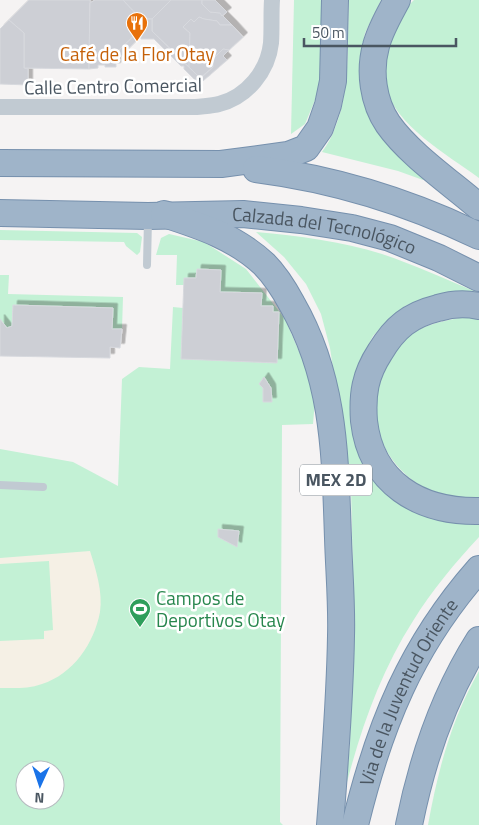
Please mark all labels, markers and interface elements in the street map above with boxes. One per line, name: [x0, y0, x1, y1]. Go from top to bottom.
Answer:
restaurant icon: Café de la Flor Otay: [125, 11, 149, 42]
scale bar: [304, 15, 456, 47]
text: 50 m: [312, 21, 345, 44]
place label: Café de la Flor Otay: [60, 39, 214, 68]
street label: Calle Centro Comercial: [24, 69, 202, 102]
street label: Calzada del Tecnológico: [232, 199, 421, 261]
road number: MEX 2D: [300, 464, 372, 496]
place label: Campos de Deportivos Otay: [156, 583, 285, 634]
street label: Via de la Juventud Oriente: [351, 592, 464, 789]
sports icon: Campos de Deportivos Otay: [128, 597, 152, 628]
north arrow: [15, 760, 65, 810]
text: N: [34, 788, 45, 809]

